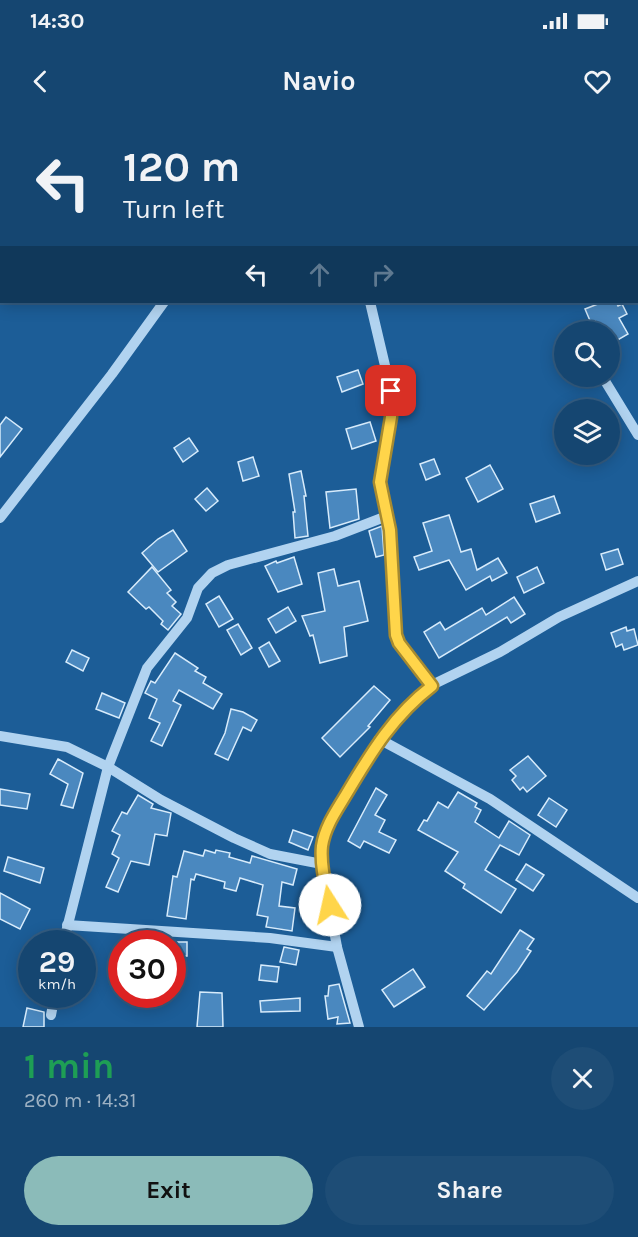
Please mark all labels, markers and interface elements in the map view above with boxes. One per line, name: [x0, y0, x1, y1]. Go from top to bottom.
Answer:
text: 14:30: [30, 8, 84, 34]
icon: back: [24, 65, 57, 98]
text: Navio: [282, 65, 356, 97]
icon: heart: [581, 65, 614, 98]
text: 120 m: [123, 142, 240, 192]
icon: left: [24, 144, 102, 222]
text: Turn left: [123, 193, 224, 225]
icon: left: [240, 258, 273, 291]
icon: ahead: [303, 258, 336, 291]
icon: right: [366, 258, 399, 291]
map controls: [554, 321, 620, 465]
button: search: [554, 321, 620, 387]
pin: [365, 365, 416, 416]
icon: arrive: [374, 374, 407, 407]
button: layers: [554, 399, 620, 465]
position arrow: [298, 873, 362, 937]
speed limit sign: 30: [108, 930, 186, 1008]
text: 29: [39, 944, 75, 980]
text: km/h: [38, 975, 76, 993]
text: 1 min: [24, 1045, 114, 1087]
button: close: [551, 1047, 614, 1110]
text: 260 m · 14:31: [24, 1089, 136, 1112]
button: Exit: [24, 1156, 313, 1225]
button: Share: [325, 1156, 614, 1225]

